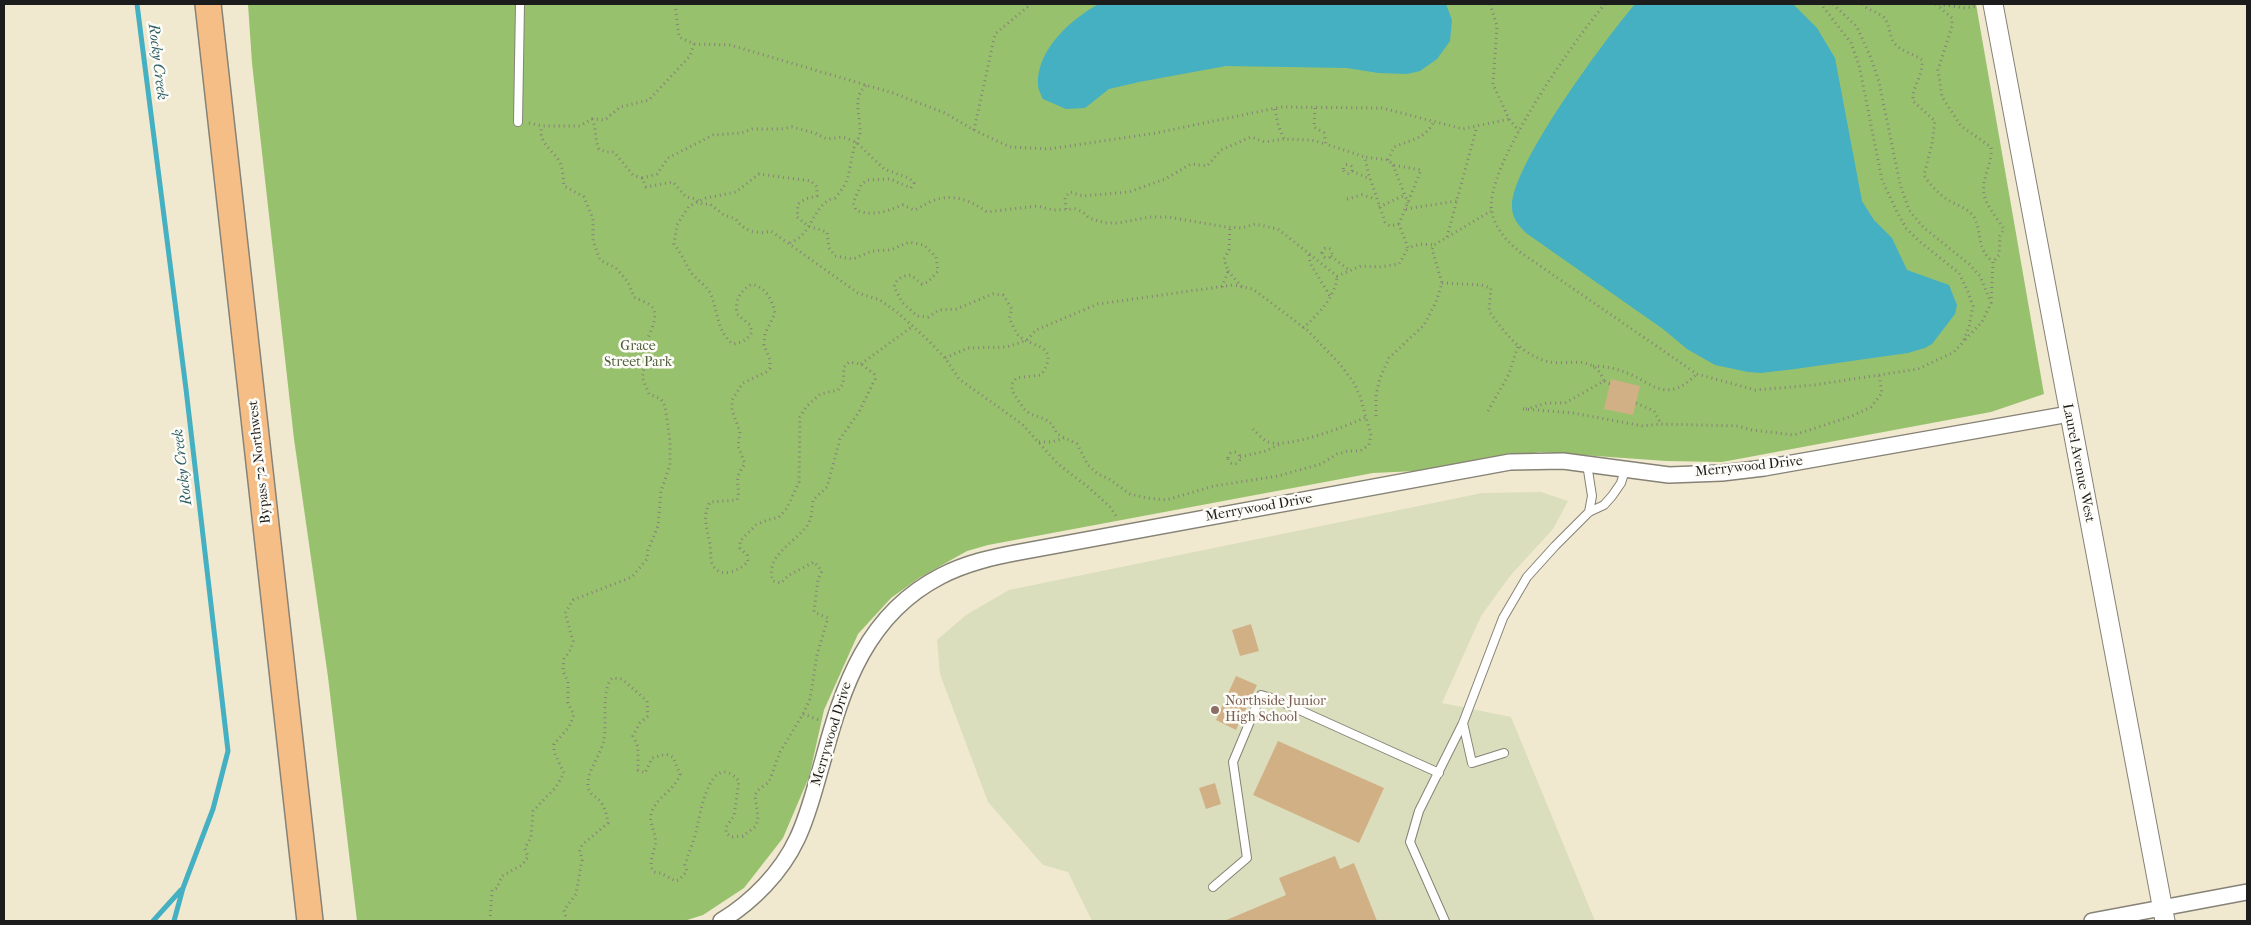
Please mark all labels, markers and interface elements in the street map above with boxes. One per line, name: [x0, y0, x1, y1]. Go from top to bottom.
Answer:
water label: Rocky Creek: [143, 23, 171, 101]
park label: Grace Street Park: [604, 339, 672, 372]
street label: Bypass 72 Northwest: [245, 399, 275, 525]
street label: Laurel Avenue West: [2058, 402, 2098, 524]
water label: Rocky Creek: [169, 428, 197, 506]
street label: Merrywood Drive: [1694, 453, 1804, 481]
street label: Merrywood Drive: [1204, 490, 1314, 526]
street label: Merrywood Drive: [808, 680, 856, 788]
place label: Northside Junior High School: [1225, 694, 1326, 726]
marker: Northside Junior High School: [1209, 704, 1221, 716]

